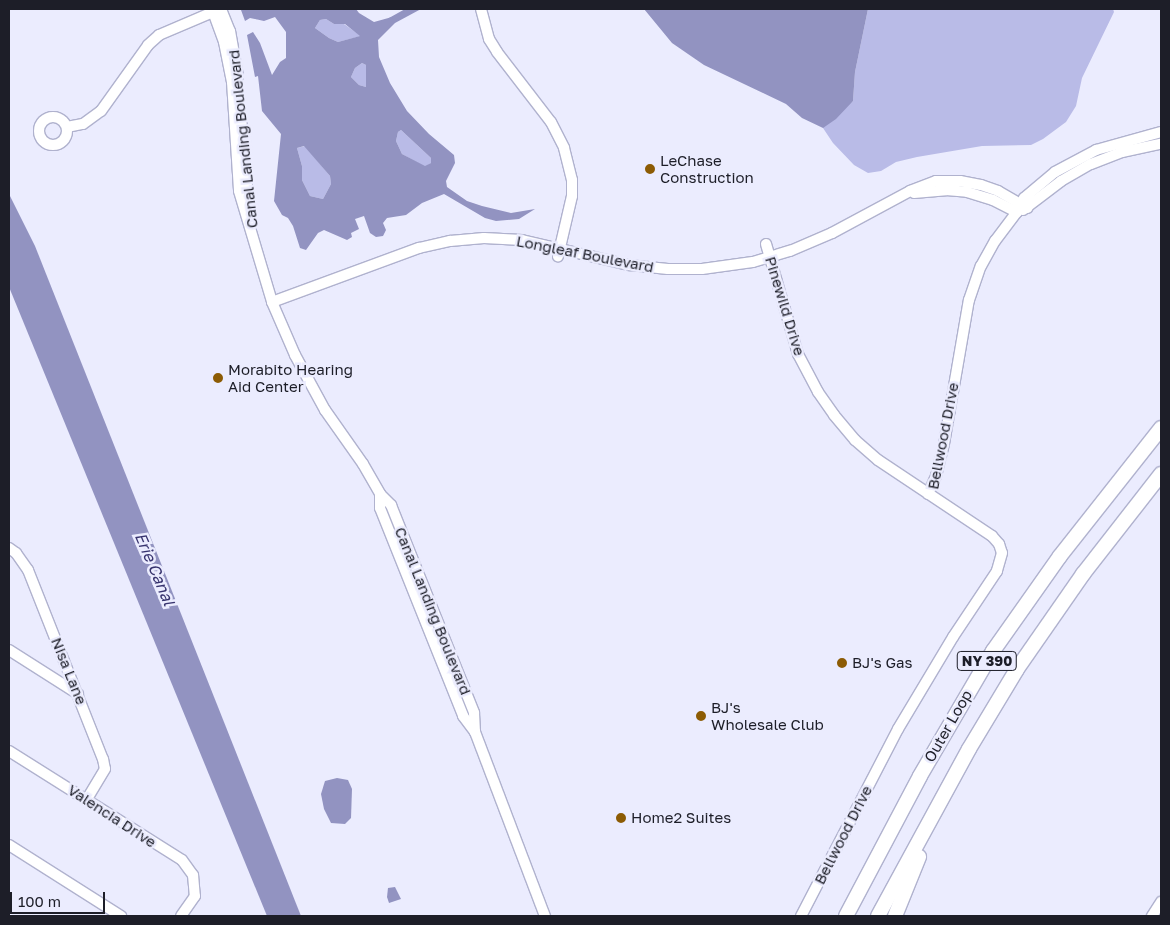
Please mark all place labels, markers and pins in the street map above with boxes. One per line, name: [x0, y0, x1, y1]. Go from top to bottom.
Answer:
place label: LeChase Construction: [660, 151, 754, 186]
marker: LeChase Construction: [644, 163, 656, 175]
place label: Morabito Hearing Aid Center: [228, 360, 353, 395]
marker: Morabito Hearing Aid Center: [212, 372, 224, 384]
place label: BJ's Gas: [852, 654, 912, 672]
marker: BJ's Gas: [836, 657, 848, 669]
place label: BJ's Wholesale Club: [711, 698, 824, 733]
marker: BJ's Wholesale Club: [695, 710, 707, 722]
place label: Home2 Suites: [631, 809, 731, 827]
marker: Home2 Suites: [615, 812, 627, 824]

